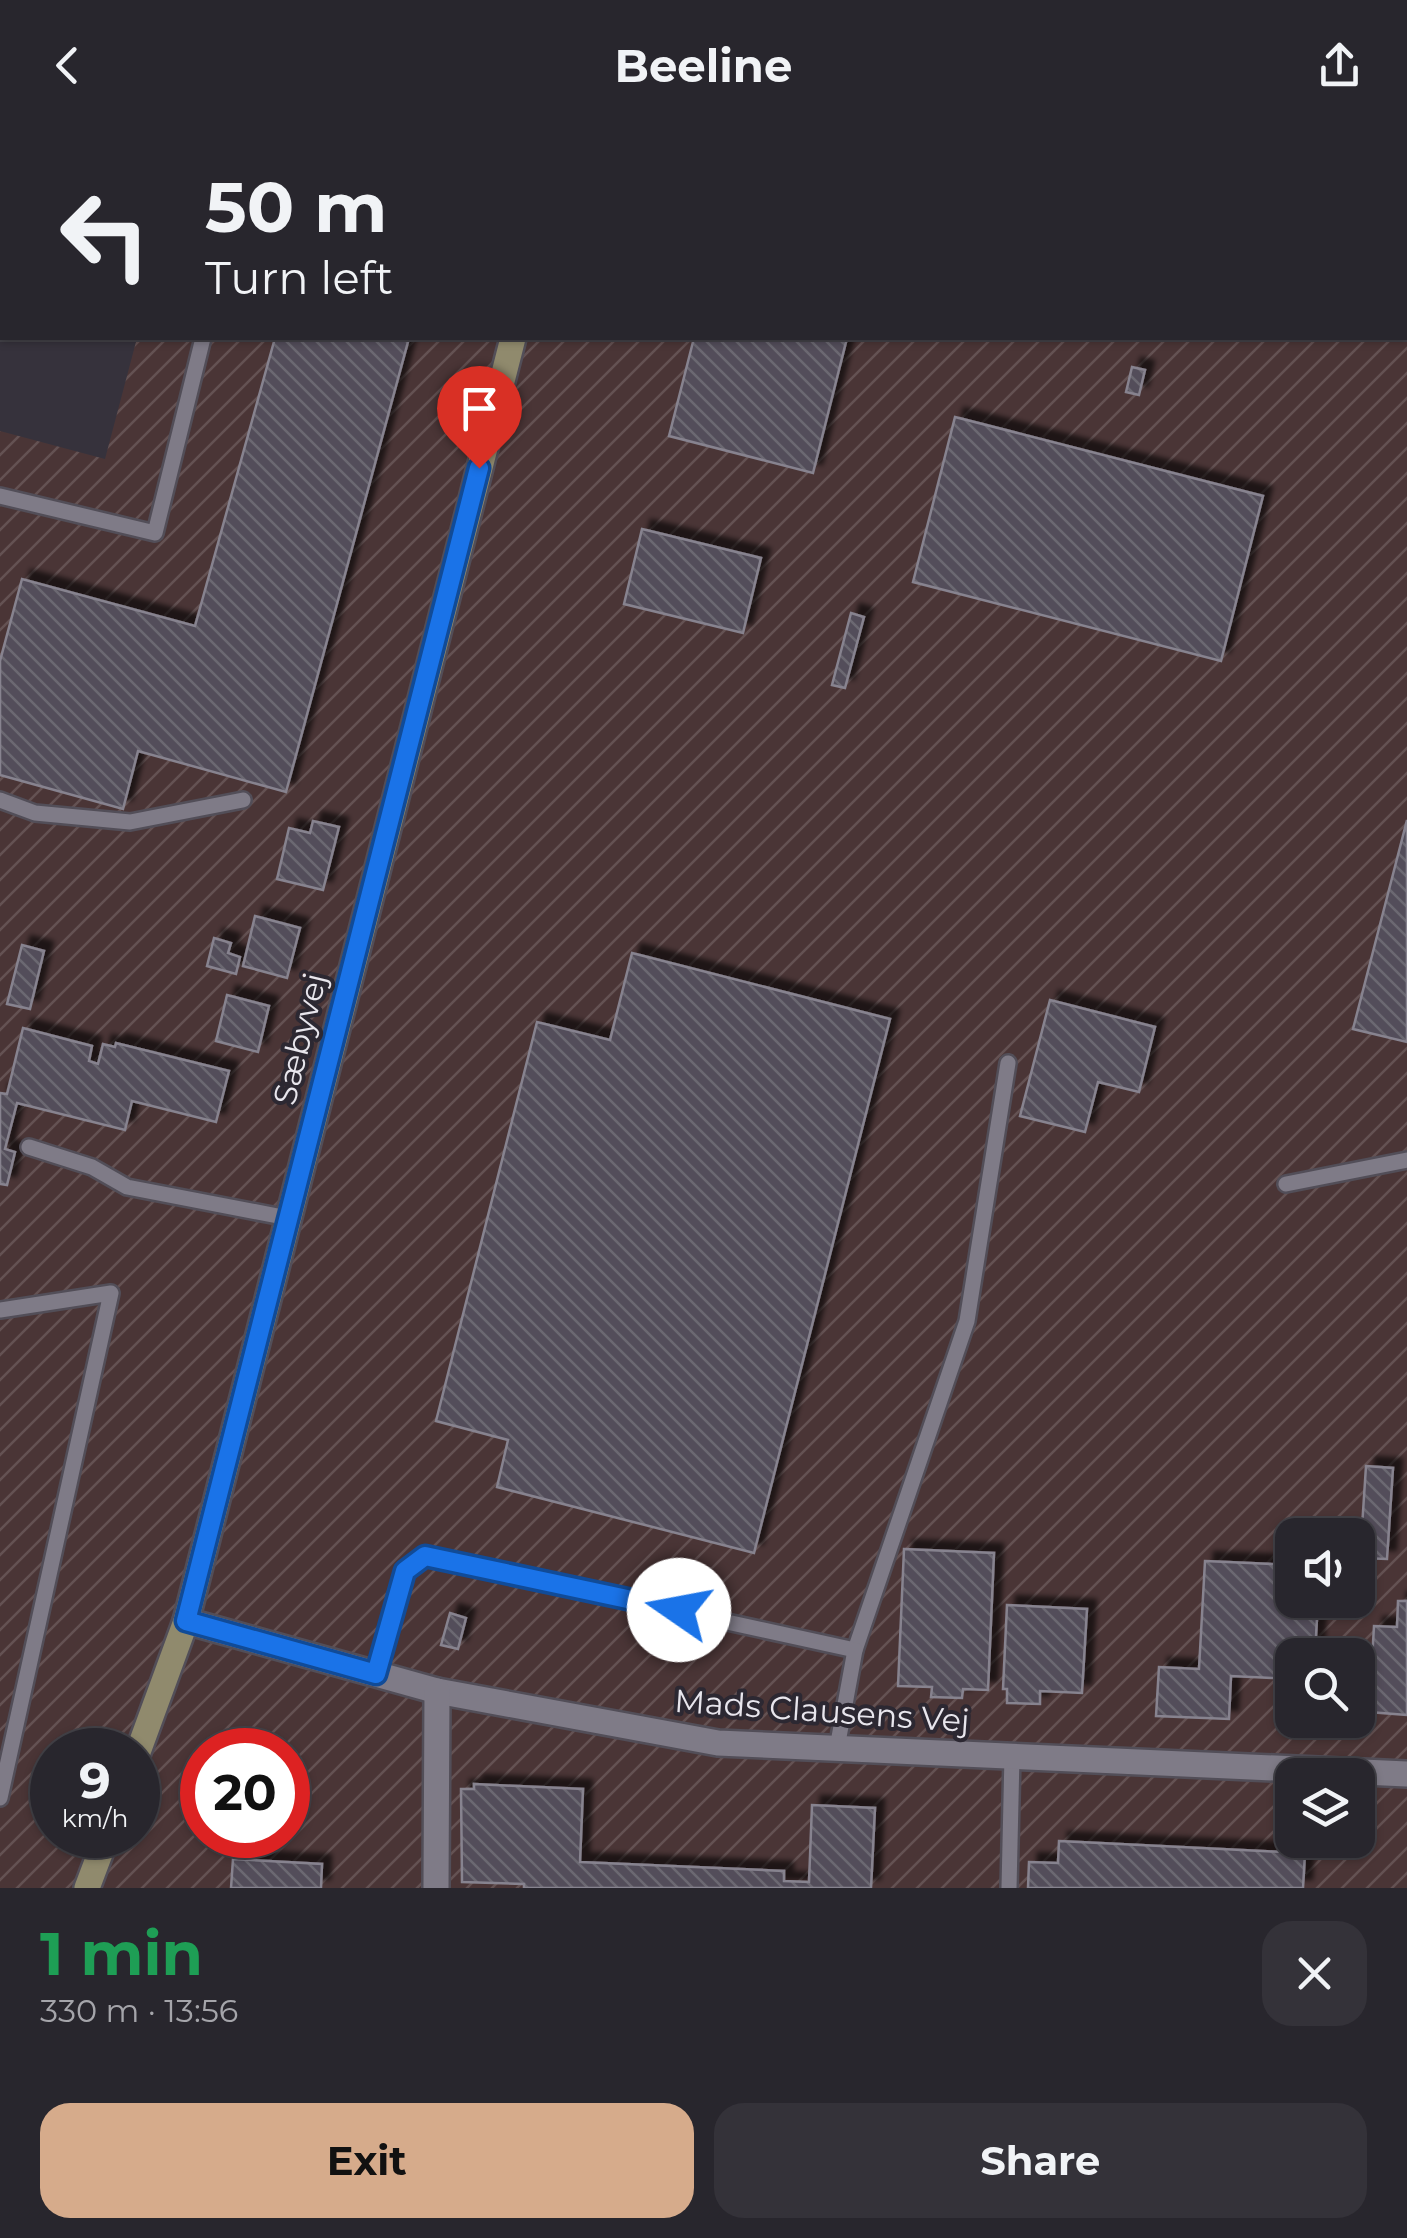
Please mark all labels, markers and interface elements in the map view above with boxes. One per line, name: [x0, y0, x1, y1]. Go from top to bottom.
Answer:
icon: back: [40, 38, 95, 93]
text: Beeline: [615, 38, 792, 93]
icon: share: [1312, 38, 1367, 93]
text: 50 m: [205, 164, 387, 250]
icon: left: [40, 170, 170, 300]
text: Turn left: [205, 250, 393, 305]
pin: [437, 366, 522, 469]
icon: arrive: [452, 381, 507, 436]
street label: Sæbyvej: [264, 969, 335, 1109]
map controls: [1275, 1518, 1375, 1858]
button: sound: [1275, 1518, 1375, 1618]
position arrow: [627, 1558, 731, 1662]
button: search: [1275, 1638, 1375, 1738]
street label: Mads Clausens Vej: [673, 1681, 971, 1740]
speed limit sign: 20: [180, 1728, 310, 1858]
text: 9: [79, 1750, 111, 1811]
button: layers: [1275, 1758, 1375, 1858]
text: km/h: [62, 1803, 128, 1833]
text: 1 min: [40, 1917, 203, 1990]
button: close: [1262, 1921, 1367, 2026]
text: 330 m · 13:56: [40, 1991, 238, 2030]
button: Exit: [40, 2103, 694, 2218]
button: Share: [714, 2103, 1367, 2218]

